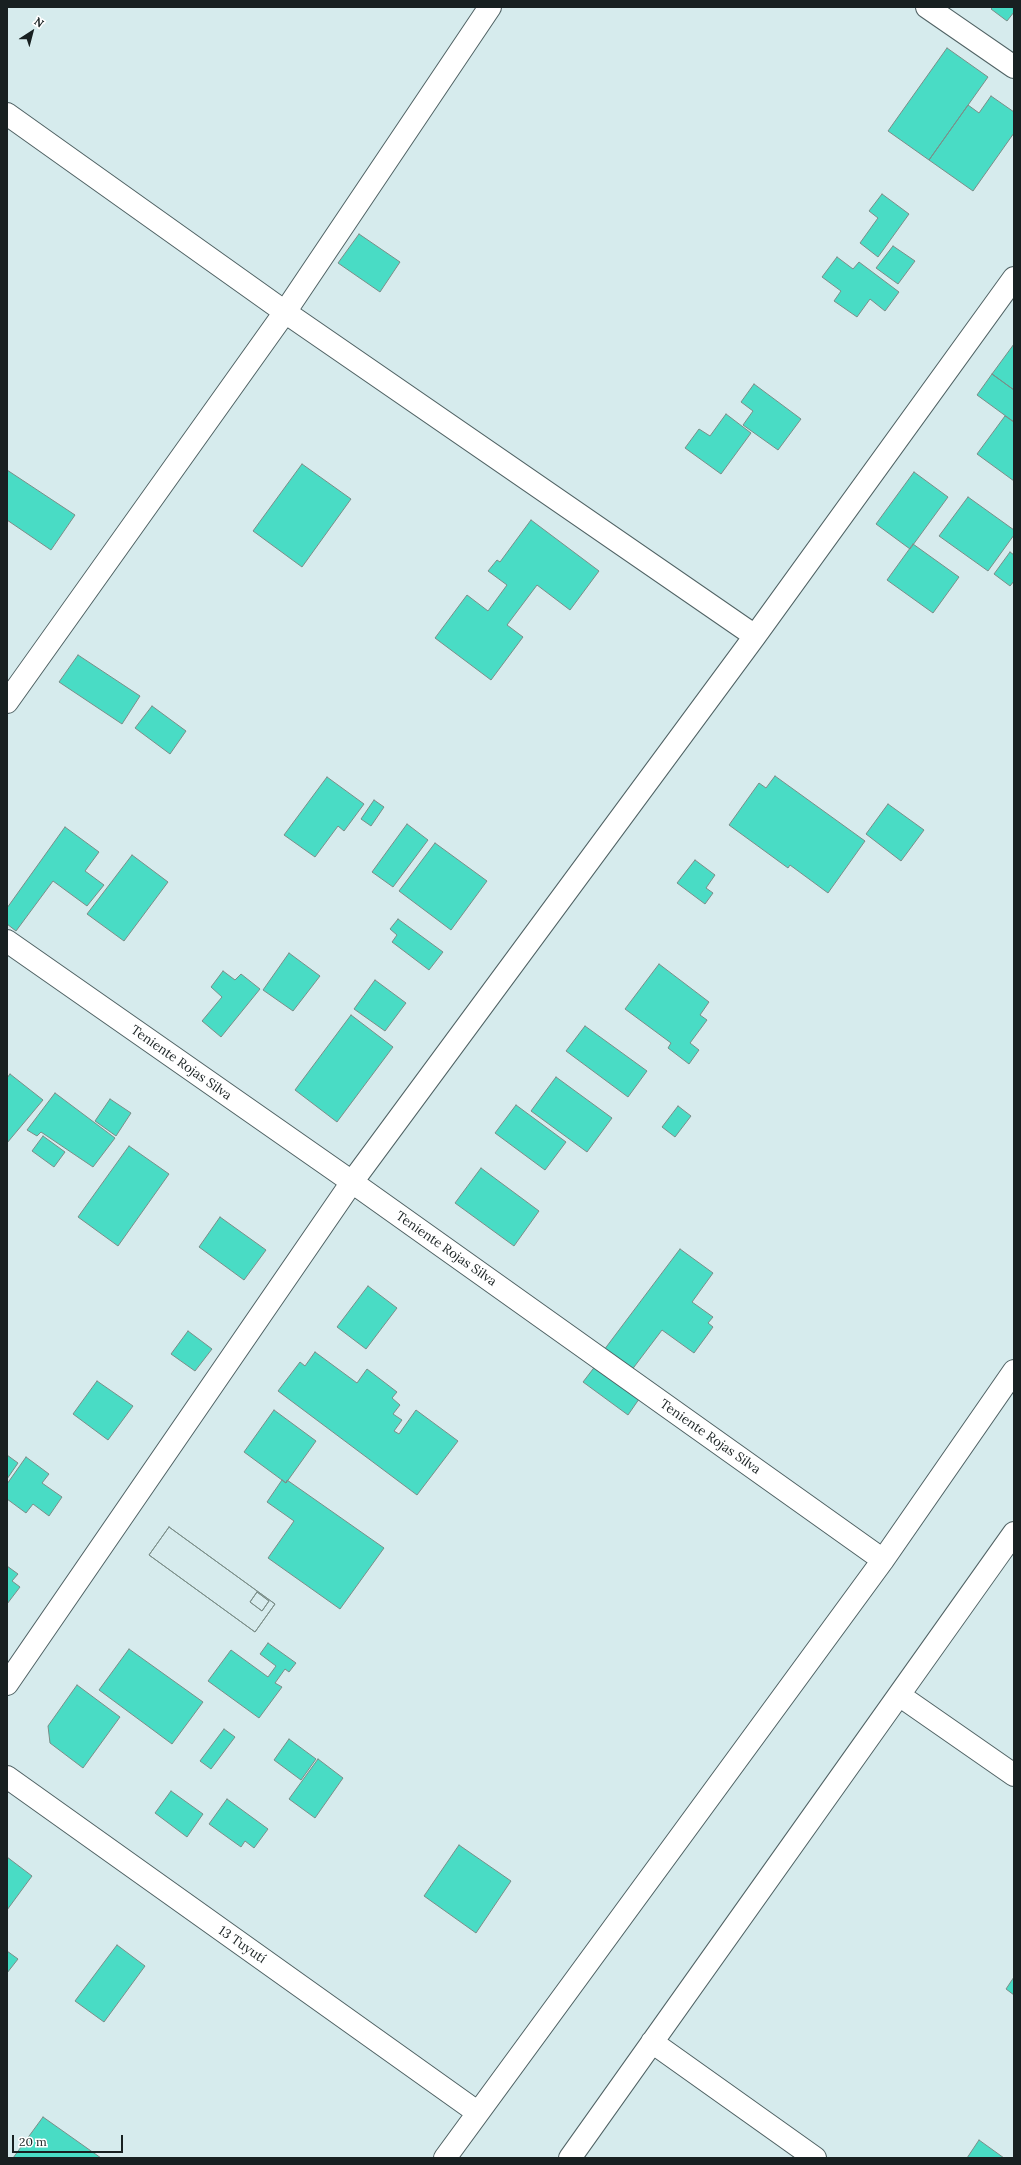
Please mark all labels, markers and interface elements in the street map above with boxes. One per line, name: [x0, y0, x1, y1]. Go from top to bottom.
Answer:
north arrow: [12, 12, 52, 52]
text: N: [31, 14, 47, 30]
street label: Teniente Rojas Silva: [128, 1022, 234, 1104]
street label: Teniente Rojas Silva: [393, 1208, 499, 1290]
street label: Teniente Rojas Silva: [657, 1396, 763, 1478]
street label: 13 Tuyutí: [215, 1923, 269, 1967]
scale bar: [14, 2127, 125, 2153]
text: 20 m: [19, 2134, 47, 2149]

